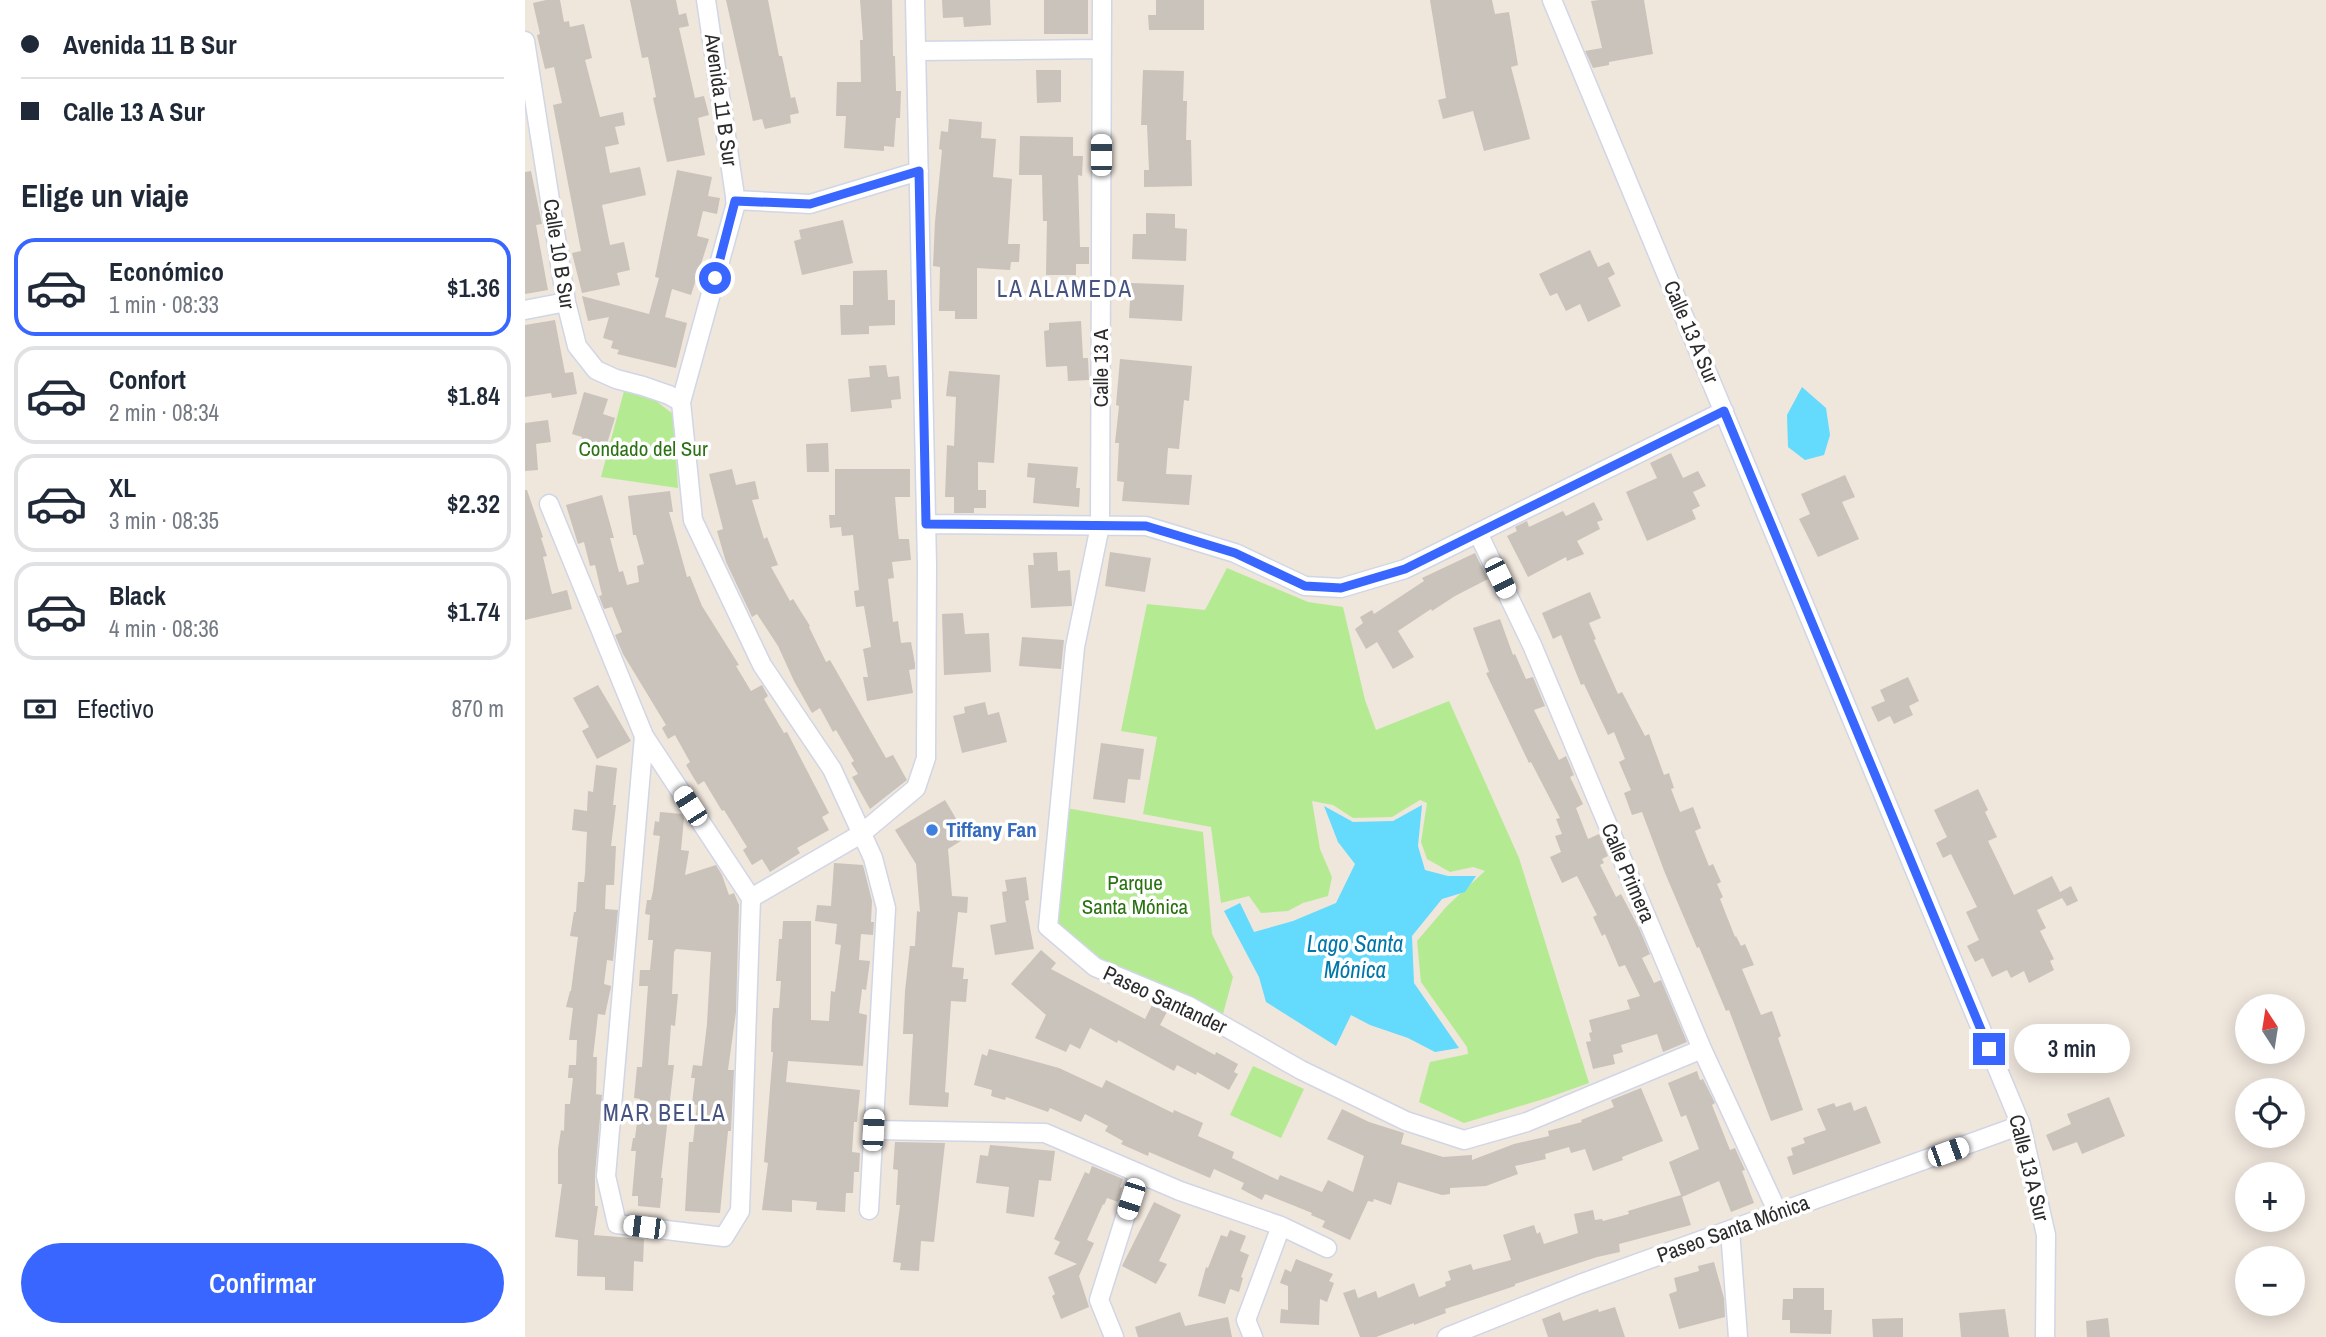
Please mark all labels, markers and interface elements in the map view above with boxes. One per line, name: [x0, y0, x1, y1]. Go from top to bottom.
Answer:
text: Avenida 11 B Sur: [63, 27, 236, 62]
street label: Avenida 11 B Sur: [698, 31, 745, 168]
text: Calle 13 A Sur: [63, 94, 205, 129]
car: [1091, 134, 1112, 176]
text: Elige un viaje: [21, 174, 189, 217]
street label: Calle 10 B Sur: [536, 197, 583, 311]
text: Económico: [109, 254, 224, 289]
icon: car: [25, 256, 88, 319]
route start: [699, 262, 731, 294]
text: $1.36: [447, 270, 500, 305]
district label: LA ALAMEDA: [997, 273, 1133, 304]
street label: Calle 13 A Sur: [1657, 276, 1726, 388]
text: 1 min · 08:33: [109, 289, 219, 320]
street label: Calle 13 A: [1086, 328, 1115, 407]
text: Confort: [109, 362, 186, 397]
icon: car: [25, 364, 88, 427]
text: $1.84: [447, 378, 500, 413]
text: 2 min · 08:34: [109, 397, 219, 428]
park label: Condado del Sur: [578, 434, 708, 463]
text: XL: [109, 470, 136, 505]
icon: car: [25, 472, 88, 535]
text: $2.32: [447, 486, 500, 521]
text: 3 min · 08:35: [109, 505, 219, 536]
car: [1482, 555, 1519, 601]
text: Black: [109, 578, 166, 613]
icon: car: [25, 580, 88, 643]
text: $1.74: [447, 594, 500, 629]
text: 4 min · 08:36: [109, 613, 219, 644]
icon: cash: [21, 690, 59, 728]
text: Efectivo: [77, 691, 154, 726]
text: 870 m: [452, 693, 504, 724]
car: [670, 783, 711, 829]
place label: Tiffany Fan: [946, 815, 1037, 844]
street label: Calle Primera: [1595, 819, 1663, 927]
marker: Tiffany Fan: [924, 822, 940, 838]
park label: Parque Santa Mónica: [1082, 868, 1189, 921]
water label: Lago Santa Mónica: [1307, 928, 1403, 985]
street label: Paseo Santander: [1099, 958, 1232, 1041]
north arrow: [2235, 994, 2305, 1064]
map controls: [2235, 994, 2305, 1316]
callout: 3 min: [2013, 1024, 2129, 1074]
route end: [1973, 1033, 2005, 1065]
text: 3 min: [2048, 1033, 2096, 1064]
button: locate: [2235, 1078, 2305, 1148]
district label: MAR BELLA: [603, 1097, 727, 1128]
car: [862, 1108, 885, 1152]
street label: Calle 13 A Sur: [2002, 1111, 2057, 1225]
car: [1925, 1135, 1972, 1169]
button: +: [2235, 1162, 2305, 1232]
car: [1115, 1176, 1148, 1222]
street label: Paseo Santa Mónica: [1653, 1187, 1813, 1269]
car: [622, 1214, 667, 1240]
button: Confirmar: [21, 1243, 504, 1323]
button: −: [2235, 1246, 2305, 1316]

